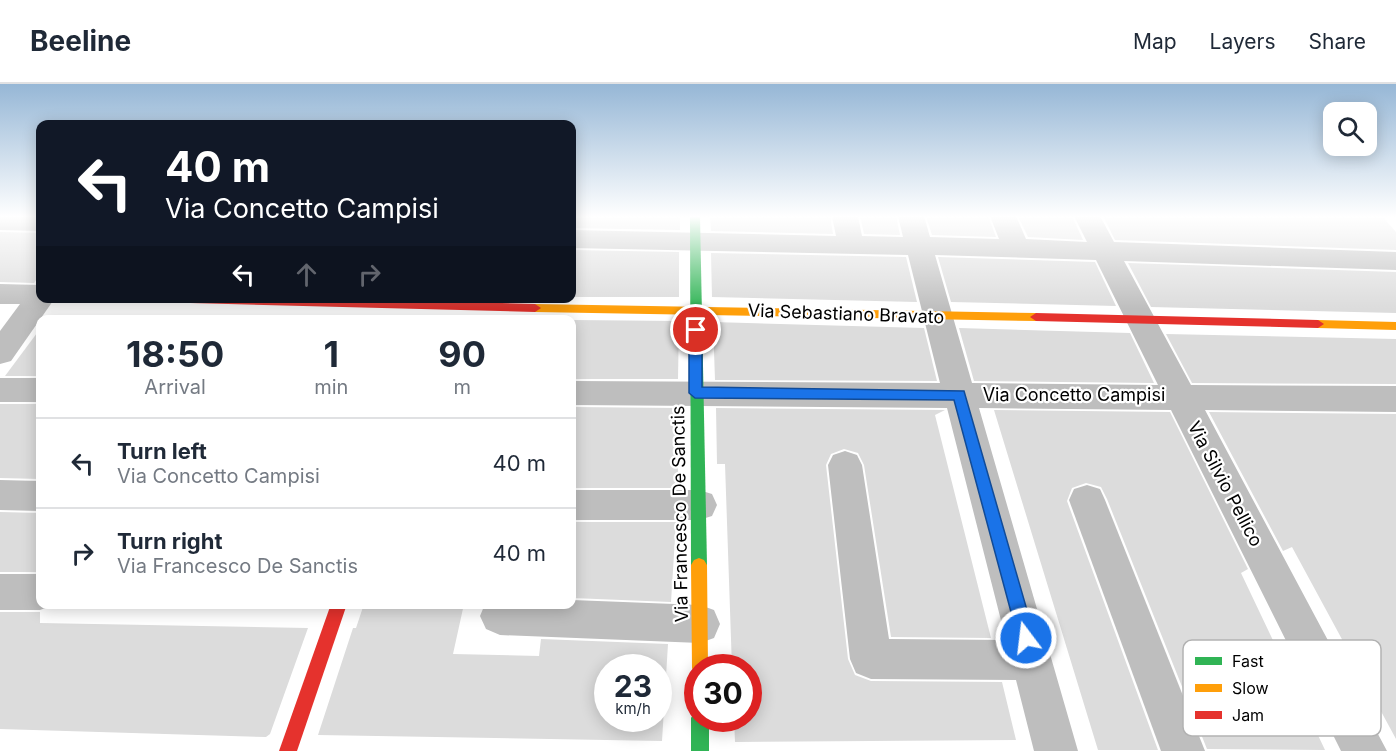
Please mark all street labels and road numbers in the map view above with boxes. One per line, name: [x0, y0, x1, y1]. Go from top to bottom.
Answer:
street label: Via Sebastiano Bravato: [747, 300, 945, 327]
street label: Via Concetto Campisi: [983, 384, 1165, 405]
street label: Via Francesco De Sanctis: [667, 405, 692, 623]
street label: Via Silvio Pellico: [1184, 418, 1267, 550]

